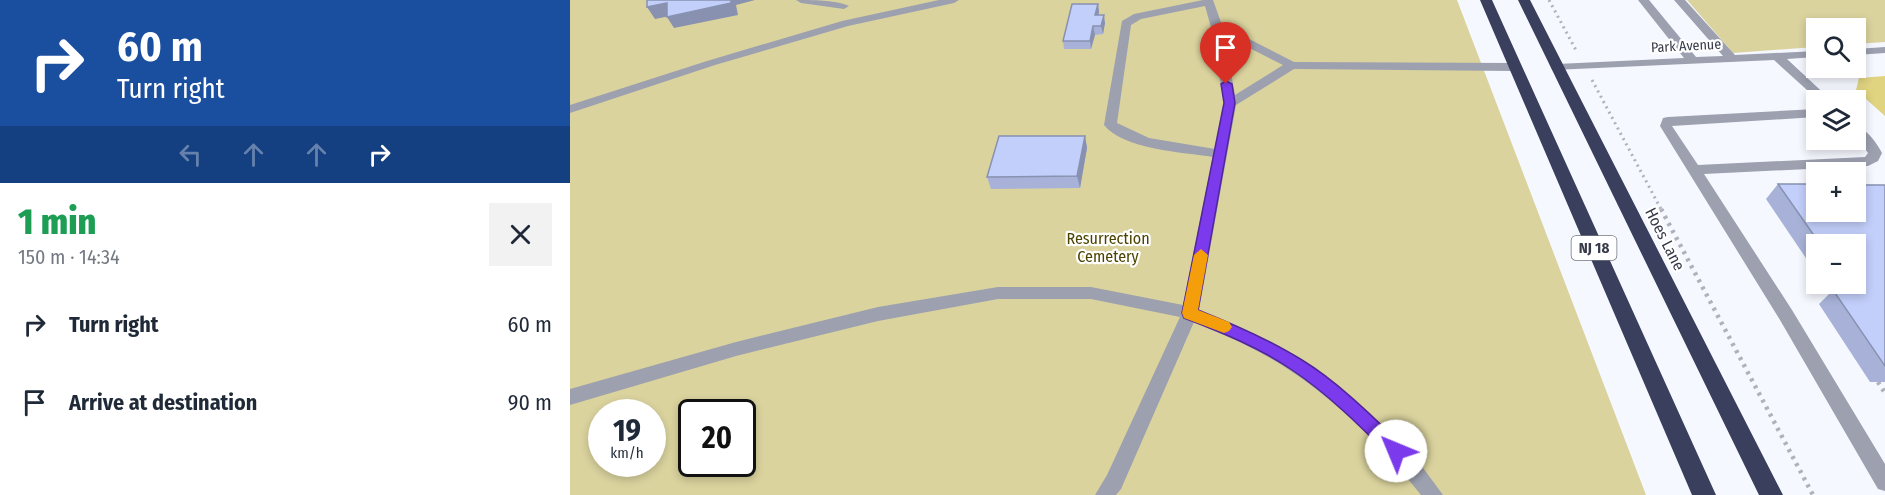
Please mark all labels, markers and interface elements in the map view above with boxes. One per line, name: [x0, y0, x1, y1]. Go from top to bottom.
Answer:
map controls: [1806, 18, 1866, 294]
button: search: [1806, 18, 1866, 78]
text: 60 m: [117, 22, 203, 72]
pin: [1200, 22, 1251, 84]
icon: right: [18, 24, 96, 102]
icon: arrive: [1209, 31, 1242, 64]
street label: Park Avenue: [1650, 36, 1722, 56]
text: Turn right: [117, 73, 225, 105]
button: layers: [1806, 90, 1866, 150]
icon: left: [174, 138, 207, 171]
icon: ahead: [237, 138, 270, 171]
icon: ahead: [300, 138, 333, 171]
icon: right: [363, 138, 396, 171]
button: +: [1806, 162, 1866, 222]
text: 1 min: [18, 200, 96, 244]
button: close: [489, 203, 552, 266]
street label: Hoes Lane: [1641, 204, 1689, 274]
park label: Resurrection Cemetery: [1066, 229, 1150, 266]
button: −: [1806, 234, 1866, 294]
road number: NJ 18: [1572, 236, 1616, 260]
text: 150 m · 14:34: [18, 245, 120, 269]
icon: right: [18, 308, 51, 341]
text: Turn right: [69, 311, 158, 338]
text: 60 m: [508, 311, 552, 338]
icon: arrive: [18, 386, 51, 419]
text: Arrive at destination: [69, 389, 257, 416]
text: 90 m: [508, 389, 552, 416]
speed limit sign: 20: [678, 399, 756, 477]
text: 19: [613, 413, 641, 449]
position arrow: [1364, 419, 1428, 483]
text: km/h: [610, 444, 644, 462]

